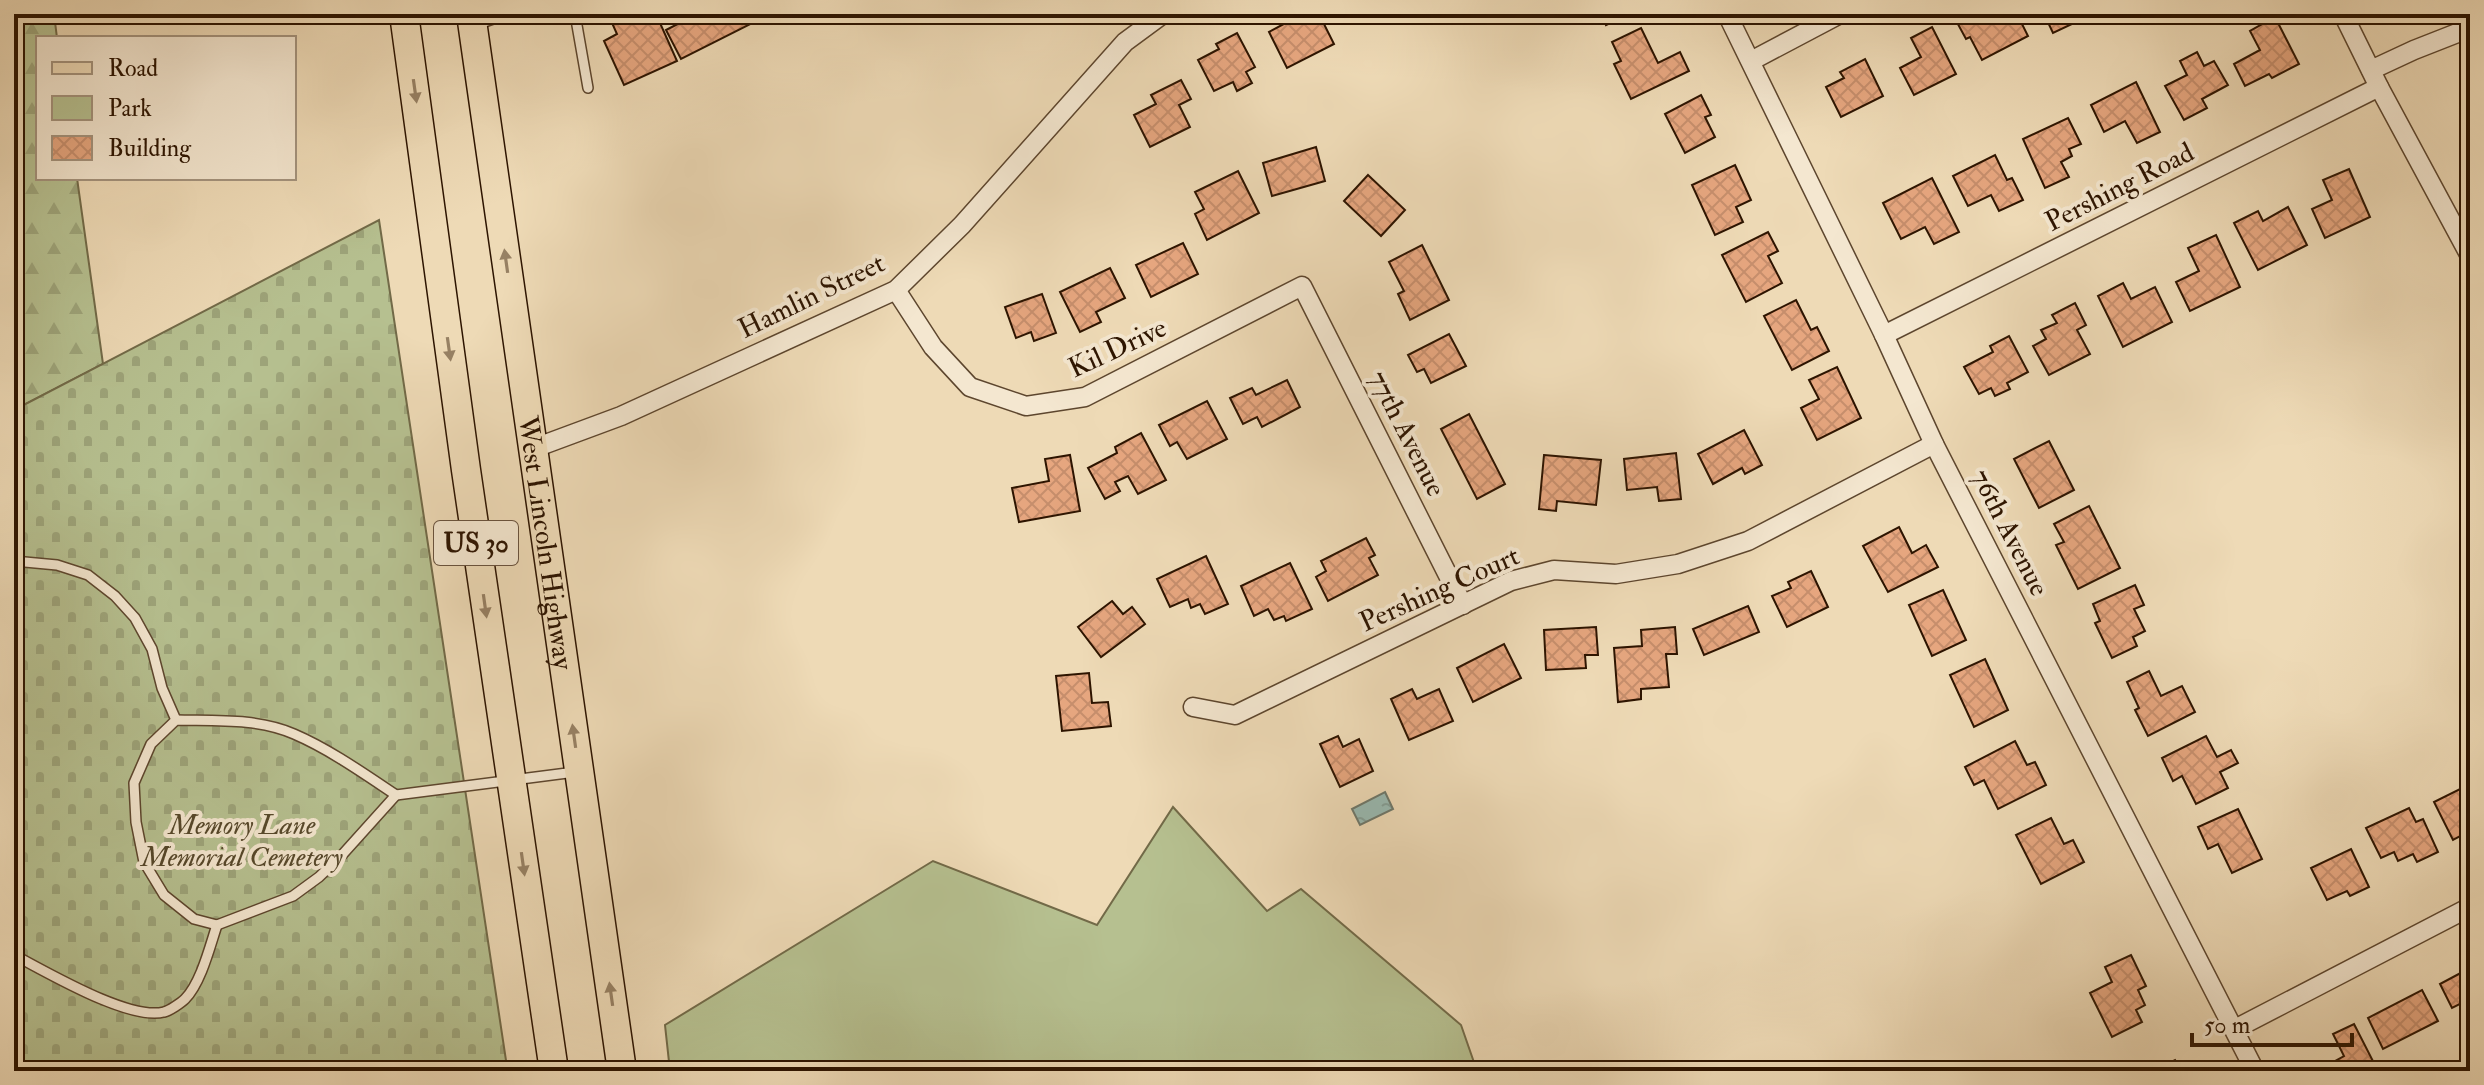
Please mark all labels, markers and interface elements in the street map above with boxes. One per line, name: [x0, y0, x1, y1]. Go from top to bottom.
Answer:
legend: [36, 36, 296, 180]
text: Road: [108, 53, 158, 84]
one-way arrow: [409, 79, 422, 104]
text: Park: [108, 93, 152, 124]
text: Building: [108, 133, 192, 164]
street label: Pershing Road: [2040, 135, 2200, 240]
street label: Hamlin Street: [733, 246, 891, 347]
one-way arrow: [499, 248, 512, 273]
street label: Kil Drive: [1063, 310, 1173, 386]
one-way arrow: [443, 337, 456, 362]
street label: 77th Avenue: [1360, 365, 1453, 503]
street label: West Lincoln Highway: [509, 413, 581, 673]
street label: 76th Avenue: [1963, 463, 2057, 602]
road number: US 30: [434, 521, 518, 565]
street label: Pershing Court: [1354, 538, 1525, 640]
one-way arrow: [480, 594, 492, 619]
one-way arrow: [567, 724, 580, 749]
park label: Memory Lane Memorial Cemetery: [139, 808, 343, 875]
one-way arrow: [517, 852, 530, 877]
one-way arrow: [604, 981, 617, 1006]
scale bar: [2192, 997, 2352, 1047]
text: 50 m: [2204, 1010, 2251, 1041]

